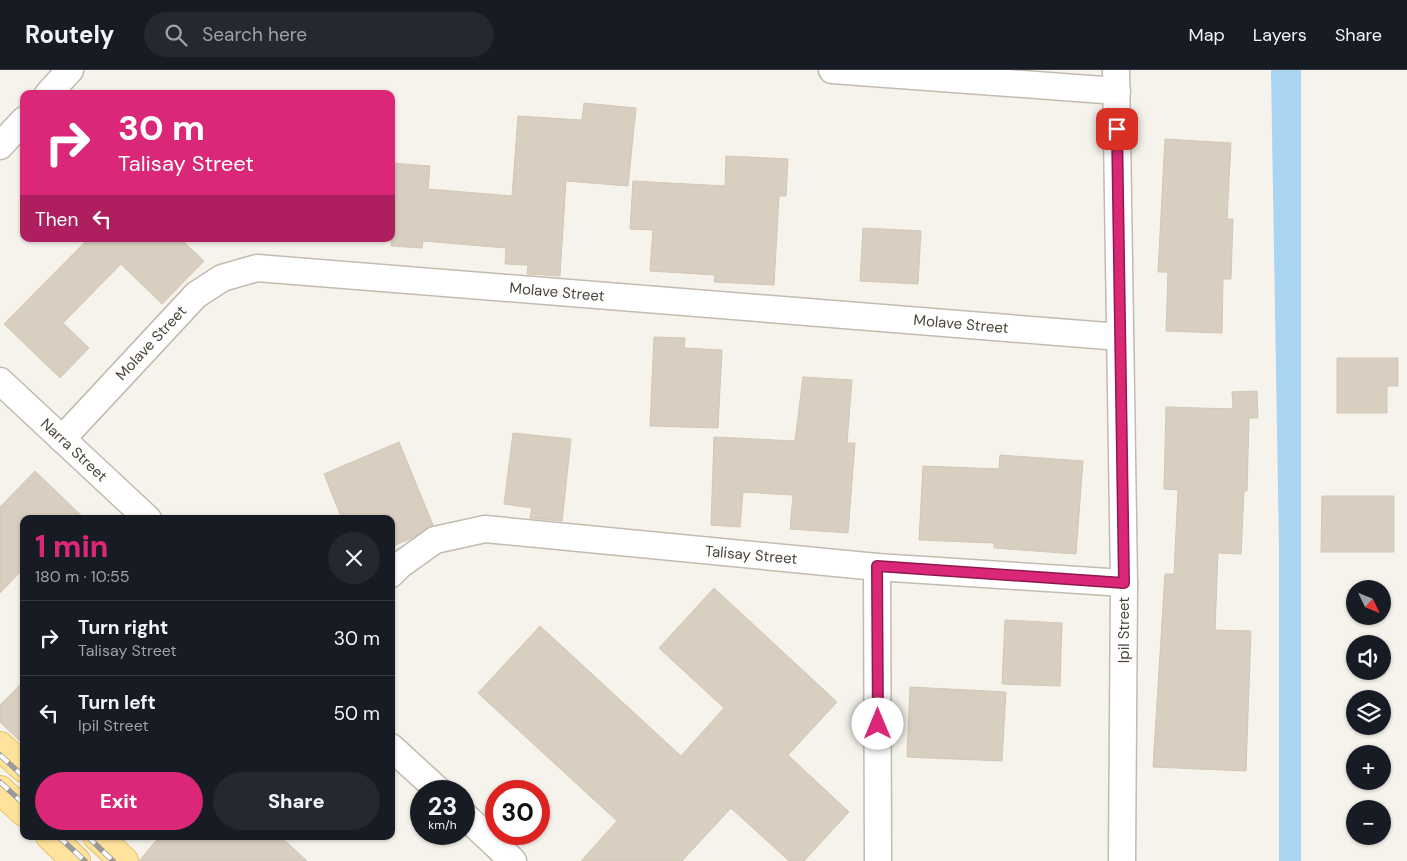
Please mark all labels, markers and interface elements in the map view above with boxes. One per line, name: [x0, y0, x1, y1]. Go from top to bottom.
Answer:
search box: [144, 12, 494, 57]
text: Routely: [25, 19, 114, 50]
icon: search: [162, 21, 190, 49]
text: Search here: [202, 22, 307, 47]
text: Map: [1189, 23, 1225, 47]
text: Layers: [1253, 23, 1307, 47]
text: Share: [1335, 23, 1382, 47]
text: 30 m: [118, 105, 205, 151]
pin: [1096, 108, 1138, 150]
icon: right: [35, 110, 100, 175]
icon: arrive: [1103, 115, 1131, 143]
text: Talisay Street: [118, 149, 254, 178]
icon: left: [88, 205, 116, 233]
text: Then: [35, 207, 78, 232]
street label: Molave Street: [509, 278, 605, 306]
street label: Molave Street: [111, 301, 191, 385]
street label: Molave Street: [913, 310, 1009, 338]
street label: Narra Street: [36, 414, 112, 486]
text: 1 min: [35, 527, 108, 566]
button: close: [328, 532, 380, 584]
street label: Talisay Street: [704, 541, 798, 569]
text: 180 m · 10:55: [35, 566, 130, 587]
north arrow: [1346, 580, 1391, 625]
map controls: [1346, 580, 1391, 845]
street label: Ipil Street: [1114, 597, 1134, 663]
text: Turn right: [78, 615, 168, 640]
icon: right: [35, 624, 63, 652]
text: 30 m: [334, 626, 380, 651]
button: sound: [1346, 635, 1391, 680]
text: Talisay Street: [78, 640, 177, 661]
text: Turn left: [78, 690, 156, 715]
button: layers: [1346, 690, 1391, 735]
position arrow: [851, 697, 903, 749]
icon: left: [35, 699, 63, 727]
text: 50 m: [333, 701, 380, 726]
text: Ipil Street: [78, 715, 149, 736]
button: +: [1346, 745, 1391, 790]
button: Exit: [35, 772, 203, 830]
button: Share: [213, 772, 380, 830]
speed limit sign: 30: [485, 780, 550, 845]
text: 23: [428, 790, 457, 823]
button: −: [1346, 800, 1391, 845]
text: km/h: [428, 817, 457, 833]

